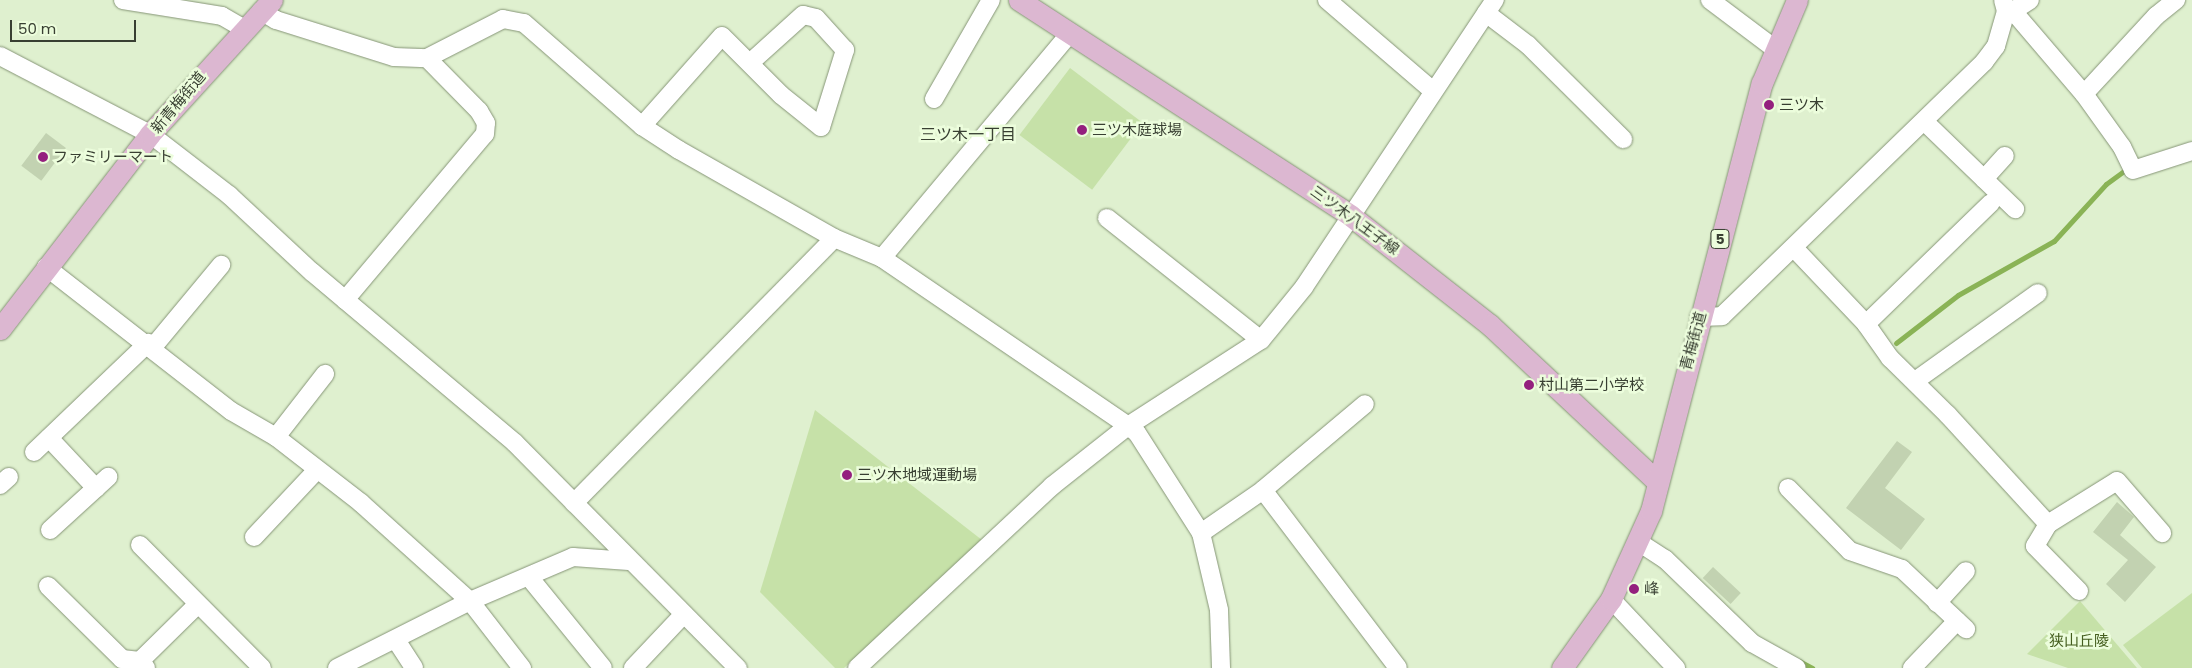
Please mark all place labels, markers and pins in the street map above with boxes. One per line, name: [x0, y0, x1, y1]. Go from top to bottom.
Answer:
place label: 三ツ木: [1779, 96, 1824, 114]
marker: 三ツ木: [1763, 99, 1775, 111]
place label: 三ツ木庭球場: [1092, 121, 1182, 139]
marker: 三ツ木庭球場: [1076, 124, 1088, 136]
place label: ファミリーマート: [53, 148, 173, 166]
marker: ファミリーマート: [37, 151, 49, 163]
place label: 村山第二小学校: [1539, 376, 1644, 394]
marker: 村山第二小学校: [1523, 379, 1535, 391]
place label: 三ツ木地域運動場: [857, 466, 977, 484]
marker: 三ツ木地域運動場: [841, 469, 853, 481]
place label: 峰: [1644, 580, 1659, 598]
marker: 峰: [1628, 583, 1640, 595]

